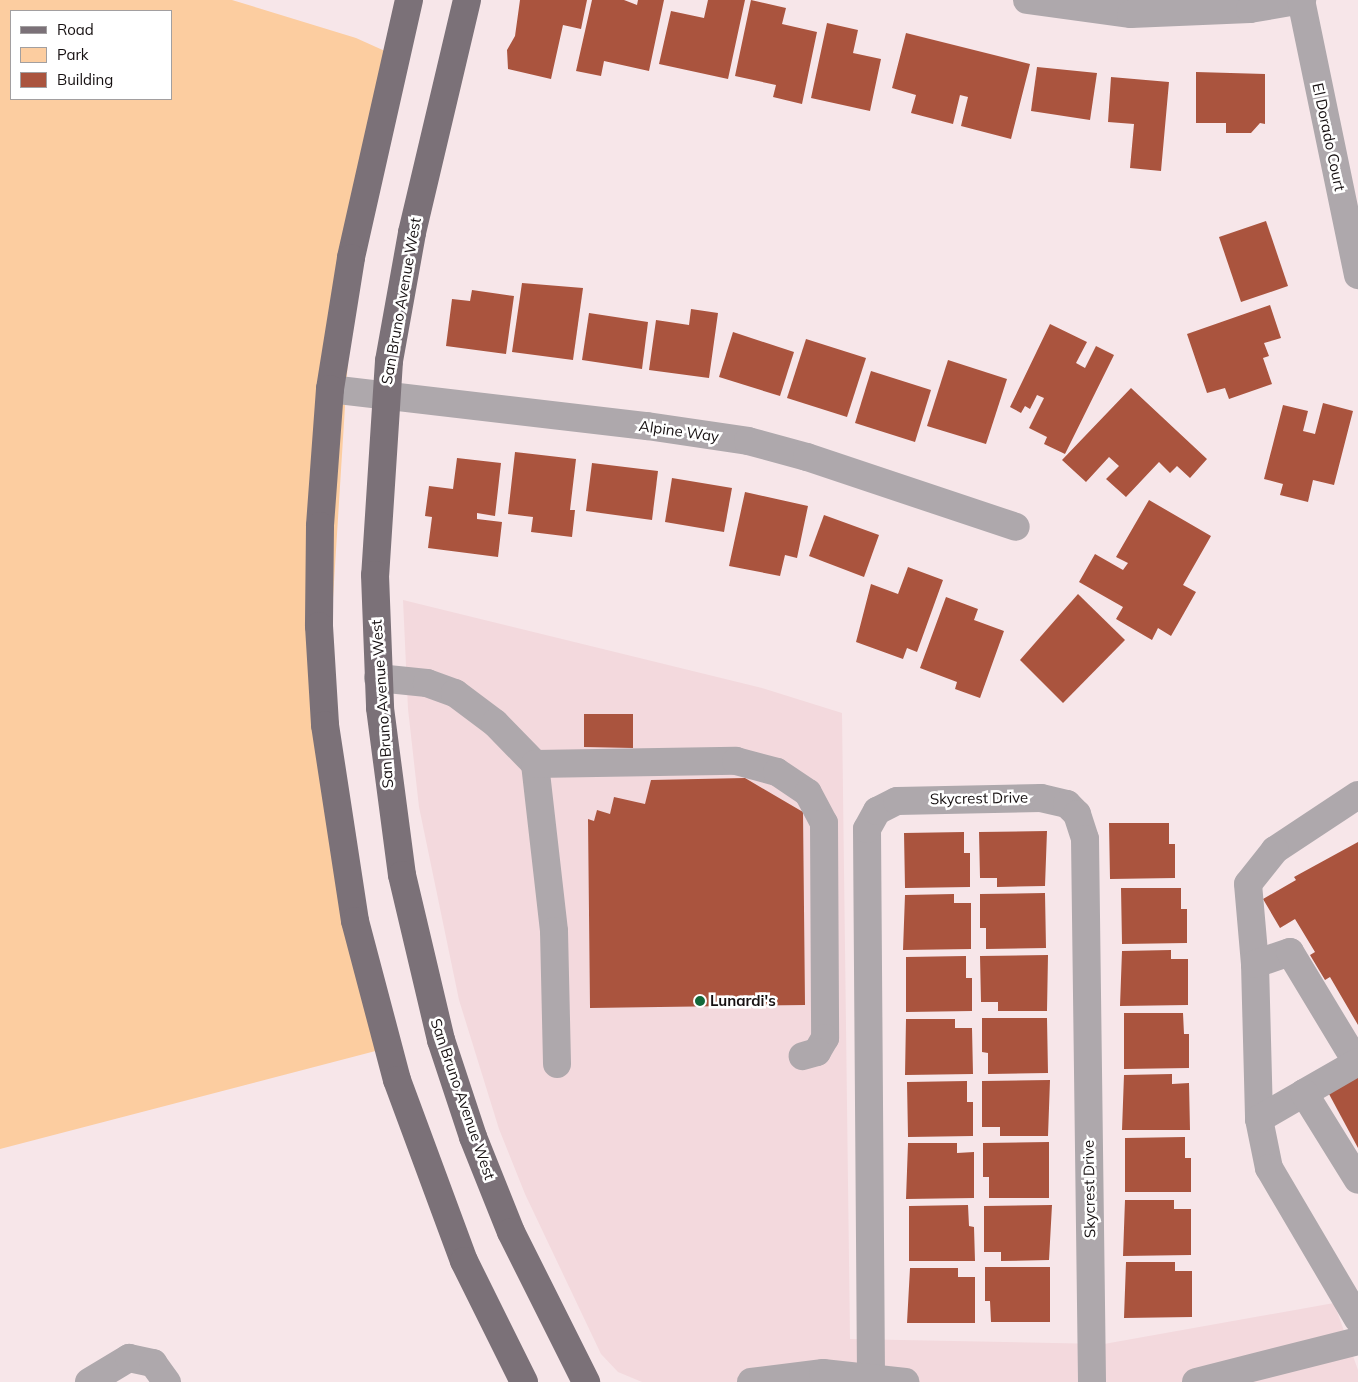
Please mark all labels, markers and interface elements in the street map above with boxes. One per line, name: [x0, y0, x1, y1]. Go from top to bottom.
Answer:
legend: [10, 10, 172, 100]
text: Road: [57, 20, 94, 39]
text: Park: [57, 45, 89, 64]
text: Building: [57, 70, 113, 89]
street label: El Dorado Court: [1309, 81, 1349, 193]
street label: San Bruno Avenue West: [377, 216, 425, 386]
street label: Alpine Way: [638, 416, 720, 446]
street label: San Bruno Avenue West: [367, 619, 397, 789]
street label: Skycrest Drive: [930, 788, 1028, 808]
place label: Lunardi's: [710, 992, 776, 1010]
marker: Lunardi's: [694, 995, 706, 1007]
street label: San Bruno Avenue West: [427, 1016, 499, 1182]
street label: Skycrest Drive: [1079, 1140, 1099, 1238]

